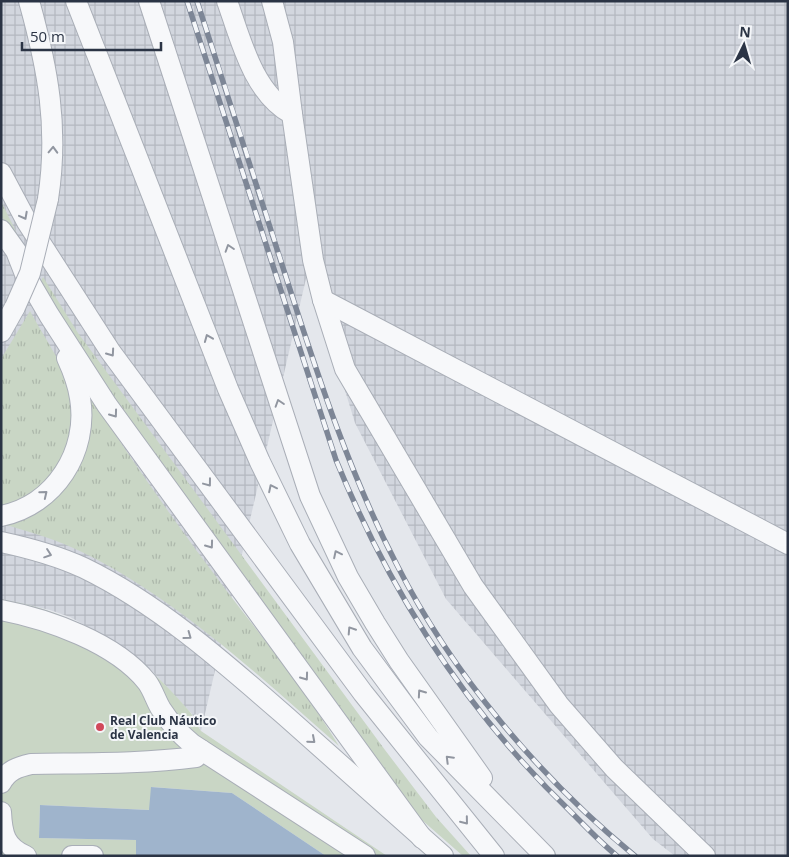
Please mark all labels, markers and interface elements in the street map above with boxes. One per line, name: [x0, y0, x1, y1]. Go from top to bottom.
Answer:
scale bar: [22, 20, 161, 52]
north arrow: [719, 20, 769, 70]
text: N: [739, 22, 752, 42]
text: 50 m: [30, 26, 65, 46]
one-way arrow: [48, 146, 58, 154]
one-way arrow: [18, 210, 28, 219]
one-way arrow: [224, 245, 234, 253]
one-way arrow: [204, 335, 214, 343]
one-way arrow: [105, 347, 115, 356]
one-way arrow: [274, 399, 284, 407]
one-way arrow: [108, 408, 117, 418]
one-way arrow: [202, 477, 211, 487]
one-way arrow: [268, 484, 278, 493]
one-way arrow: [38, 492, 47, 500]
one-way arrow: [204, 540, 213, 549]
one-way arrow: [43, 549, 52, 559]
one-way arrow: [333, 550, 343, 559]
one-way arrow: [348, 626, 357, 635]
one-way arrow: [182, 630, 192, 639]
one-way arrow: [300, 671, 308, 680]
one-way arrow: [418, 689, 427, 699]
place label: Real Club Náutico de Valencia: [110, 712, 216, 743]
marker: Real Club Náutico de Valencia: [94, 721, 106, 733]
one-way arrow: [307, 734, 316, 743]
one-way arrow: [446, 755, 455, 764]
one-way arrow: [460, 815, 468, 824]

